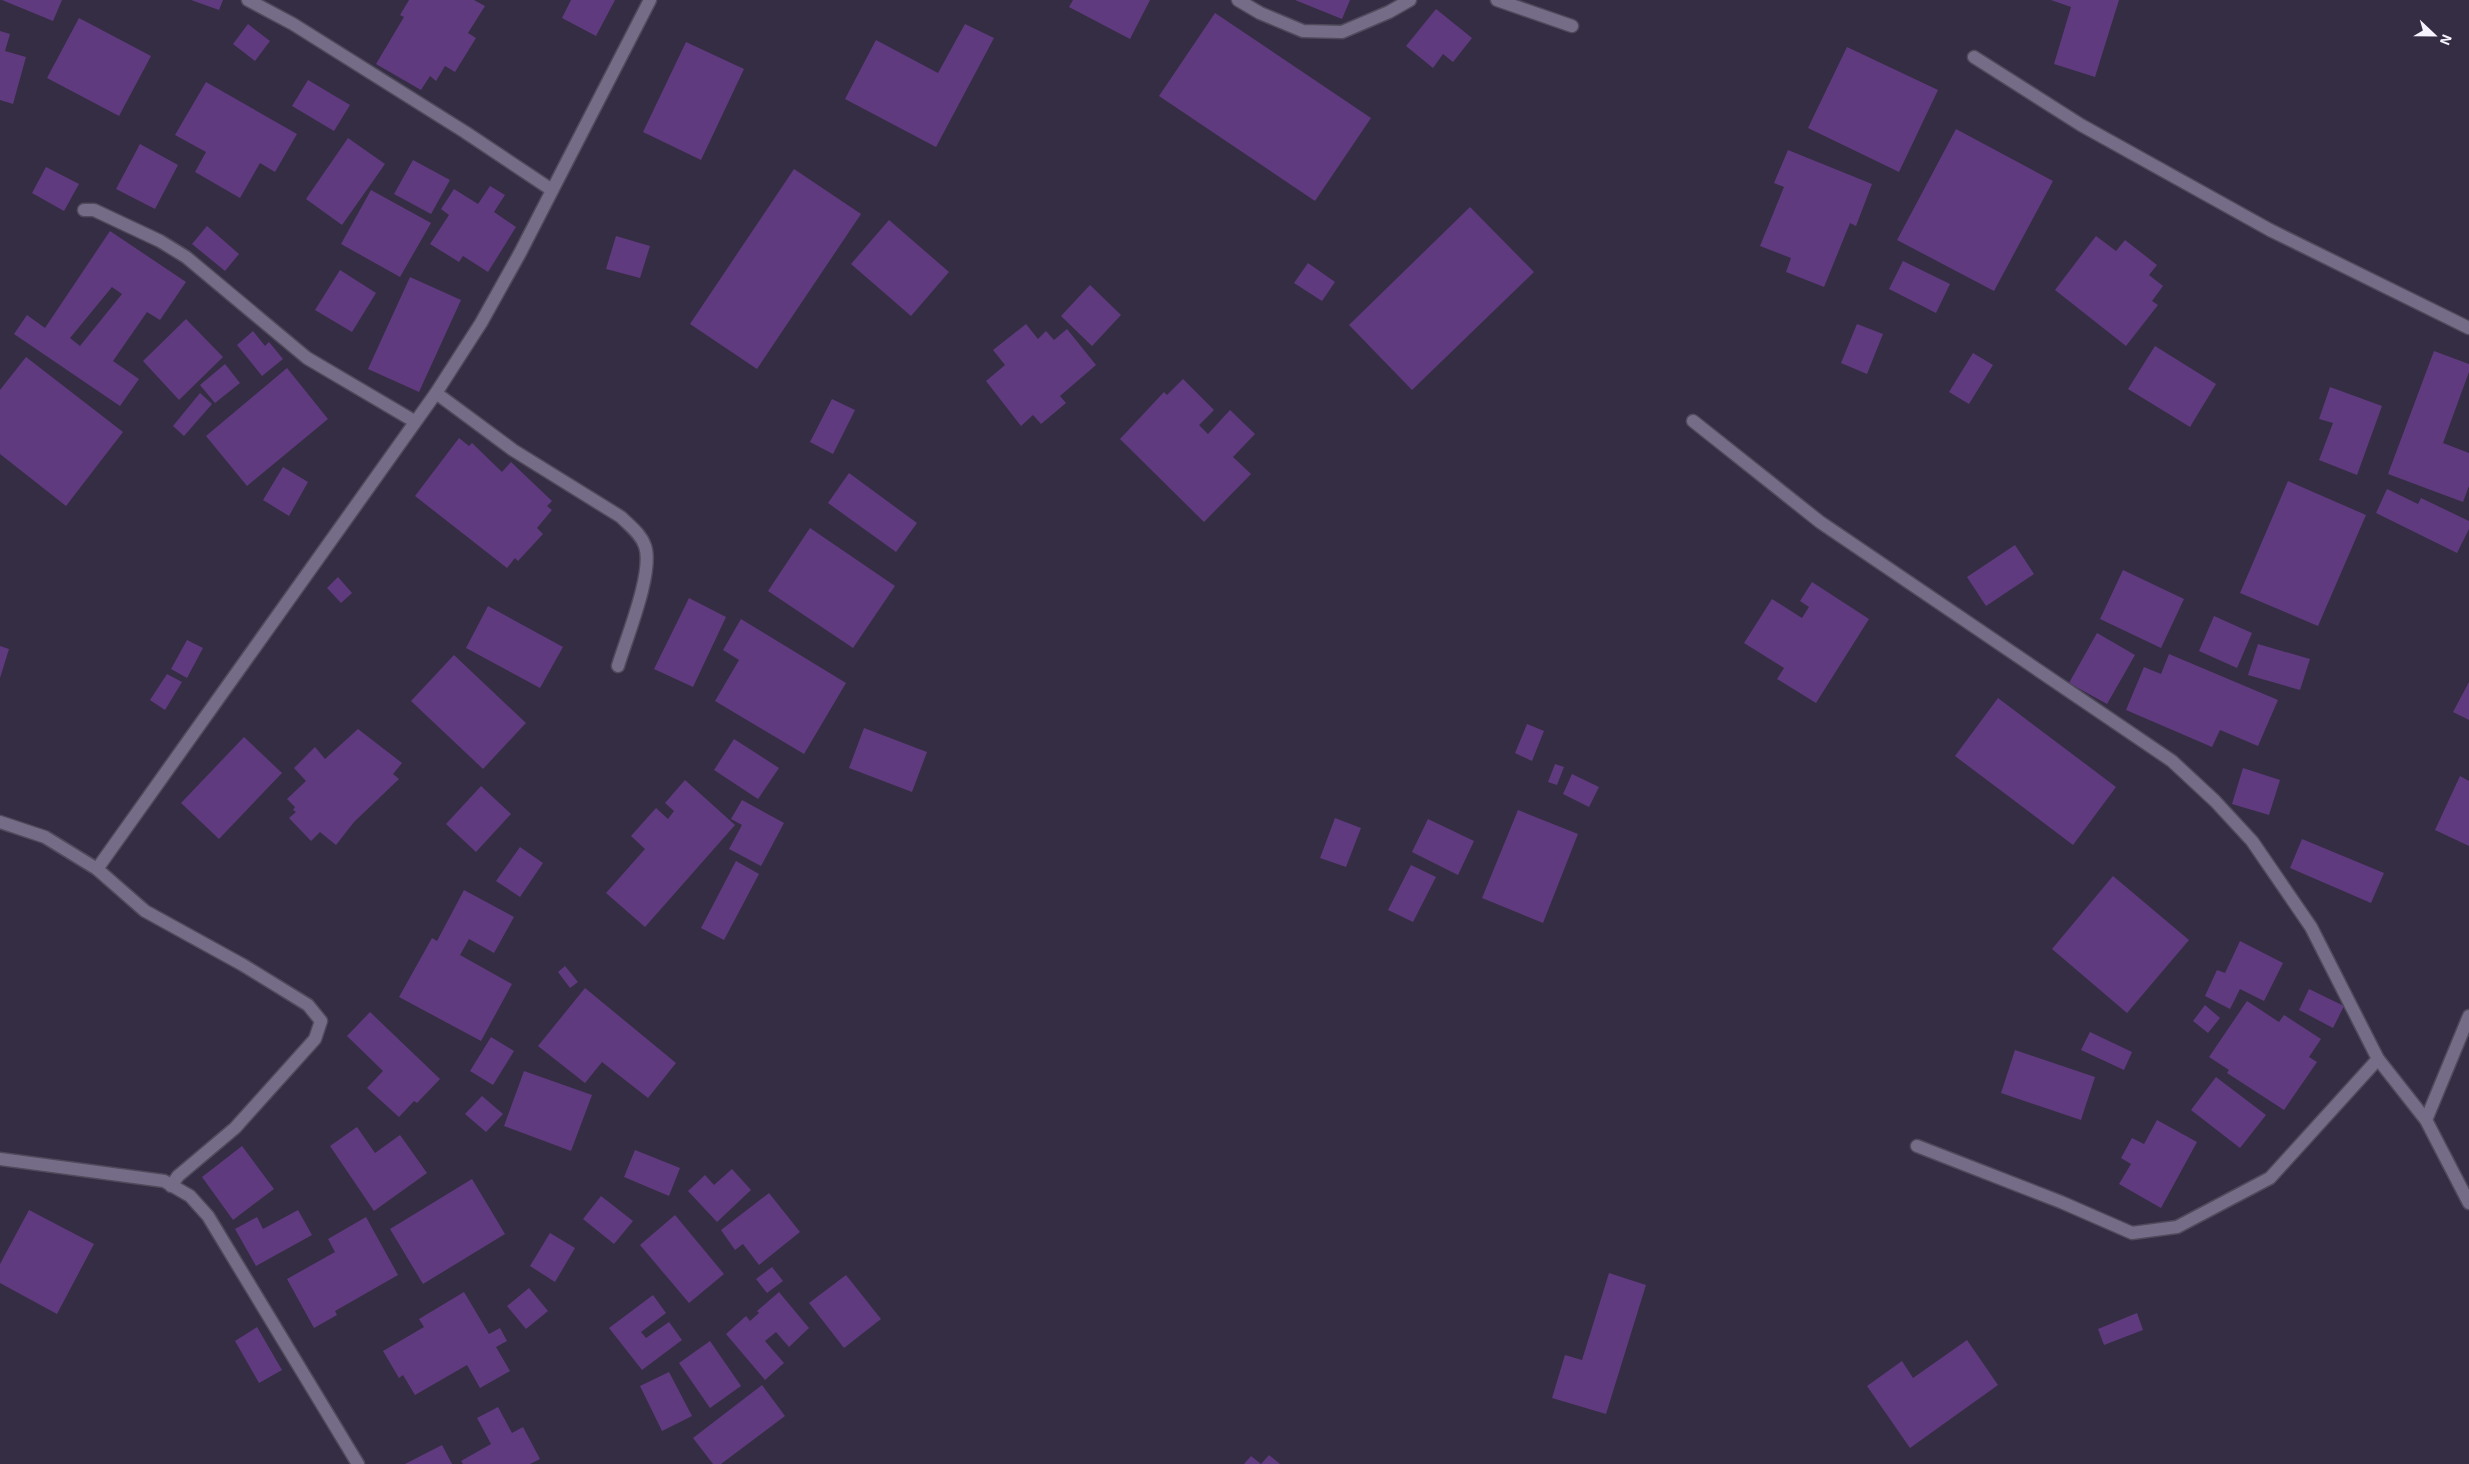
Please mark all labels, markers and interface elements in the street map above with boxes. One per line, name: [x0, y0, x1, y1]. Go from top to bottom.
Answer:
north arrow: [2409, 10, 2459, 60]
text: N: [2437, 32, 2456, 48]

